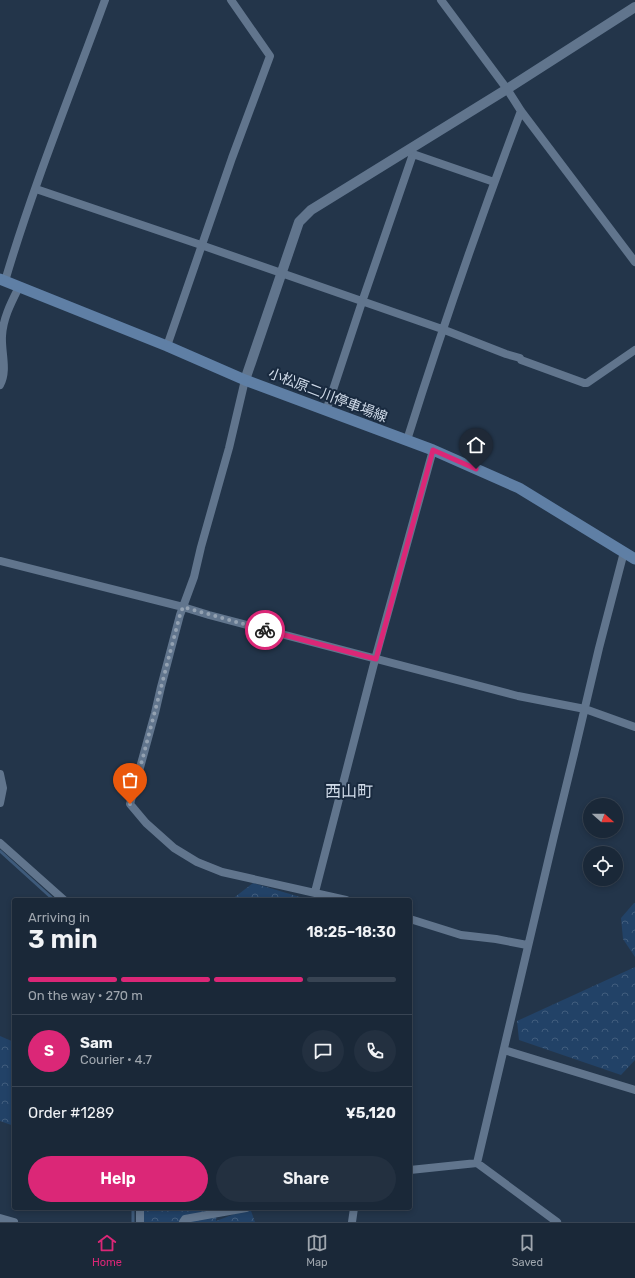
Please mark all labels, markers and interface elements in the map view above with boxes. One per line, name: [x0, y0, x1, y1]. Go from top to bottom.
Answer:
street label: 小松原二川停車場線: [266, 365, 390, 426]
pin: [459, 428, 493, 469]
icon: home: [465, 434, 487, 456]
courier: [245, 610, 285, 650]
icon: bike: [254, 619, 276, 641]
pin: [113, 763, 147, 804]
icon: bag: [119, 769, 141, 791]
district label: 西山町: [325, 782, 373, 801]
north arrow: [583, 798, 623, 838]
map controls: [583, 798, 623, 886]
button: locate: [583, 846, 623, 886]
text: Arriving in: [28, 910, 90, 925]
text: 18:25–18:30: [306, 923, 396, 941]
text: 3 min: [28, 924, 98, 955]
text: On the way · 270 m: [28, 988, 143, 1003]
button: chat: [302, 1030, 344, 1072]
button: phone: [354, 1030, 396, 1072]
text: Sam: [80, 1034, 113, 1052]
text: S: [44, 1042, 54, 1060]
text: Courier · 4.7: [80, 1052, 152, 1067]
text: Order #1289: [28, 1104, 114, 1122]
text: ¥5,120: [345, 1104, 396, 1122]
button: Help: [28, 1156, 208, 1202]
button: Share: [216, 1156, 396, 1202]
tab: Home: [92, 1232, 122, 1269]
tab: Map: [306, 1232, 328, 1269]
tab: Saved: [512, 1232, 543, 1269]

